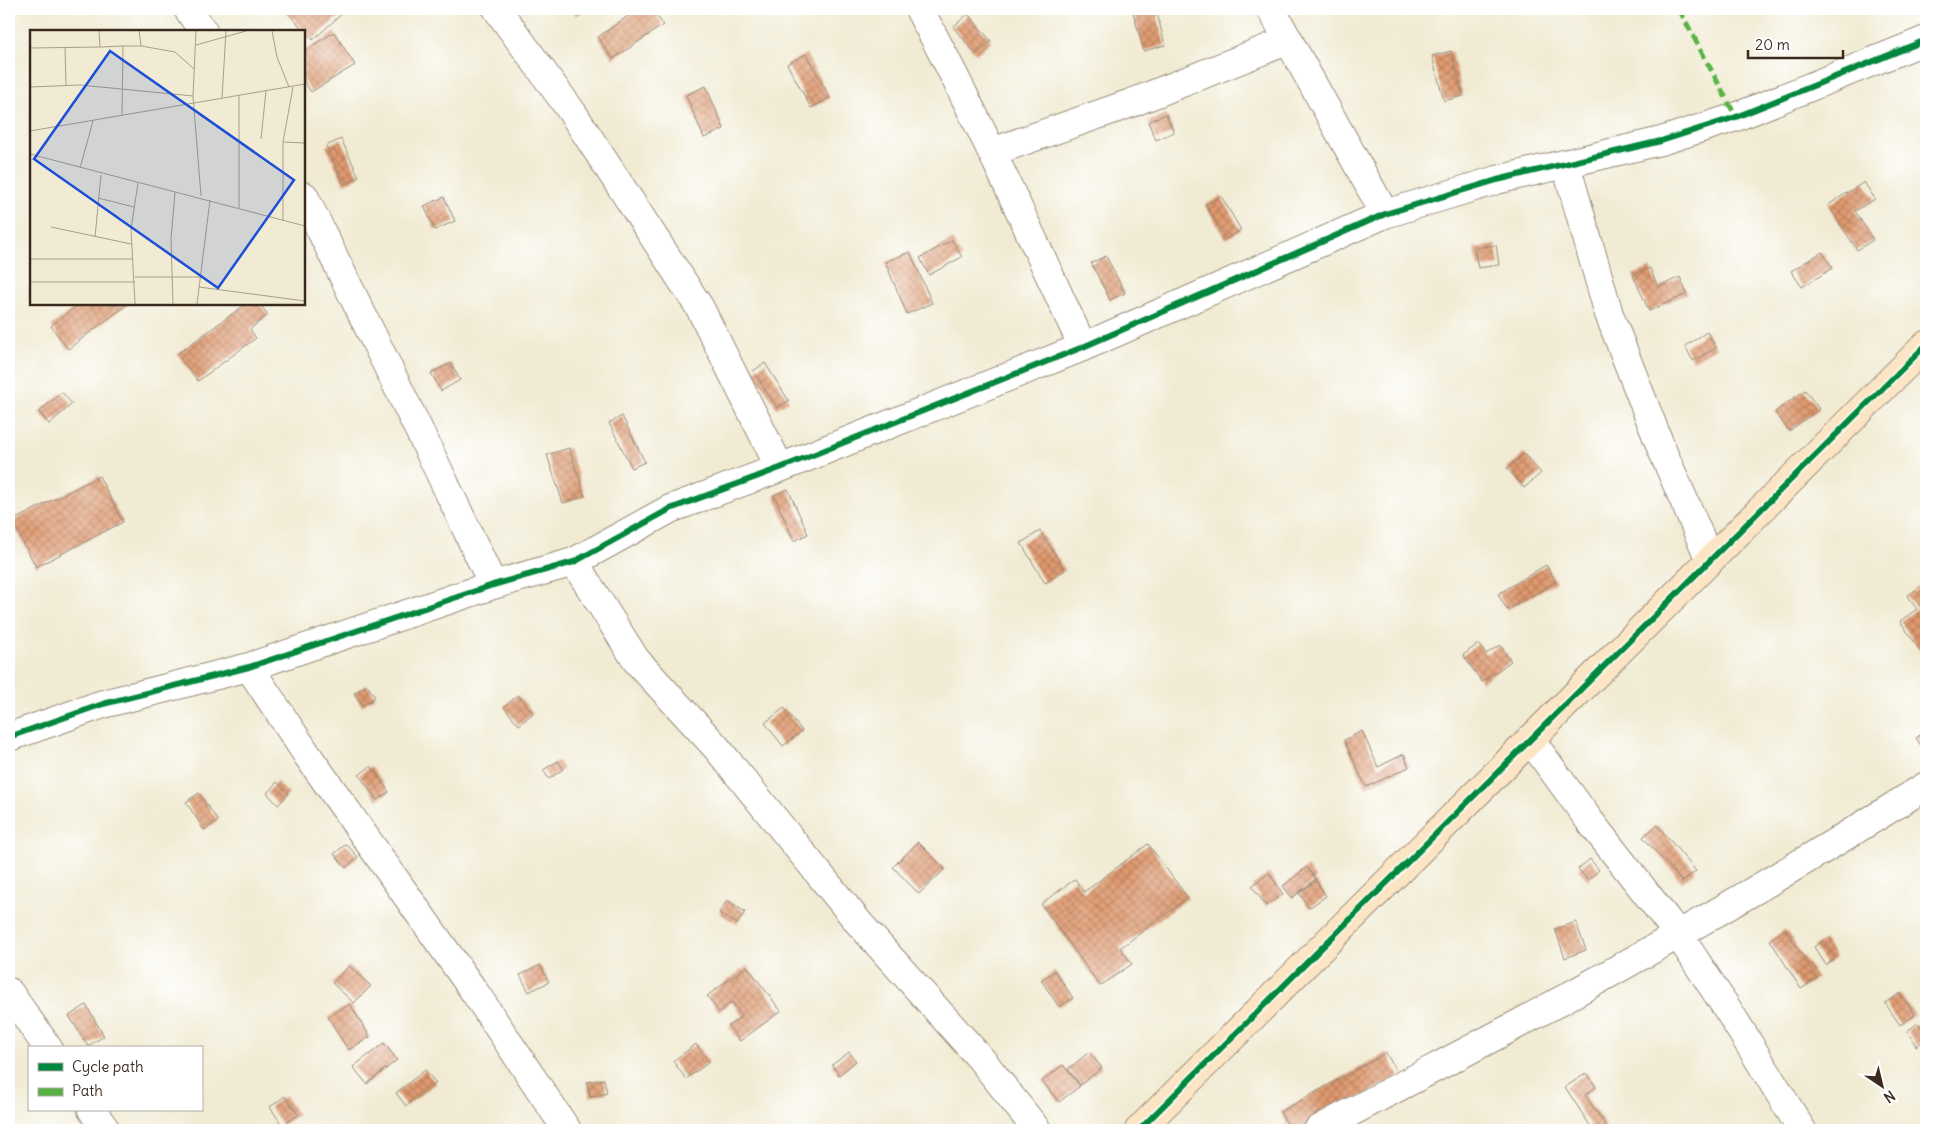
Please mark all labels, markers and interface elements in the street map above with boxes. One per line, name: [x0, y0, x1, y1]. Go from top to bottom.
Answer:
scale bar: [1748, 28, 1842, 60]
inset map: [30, 30, 305, 305]
text: 20 m: [1755, 35, 1790, 54]
legend: [28, 1046, 202, 1112]
text: Cycle path: [72, 1057, 144, 1076]
north arrow: [1858, 1062, 1908, 1112]
text: Path: [72, 1081, 103, 1100]
text: N: [1880, 1086, 1899, 1107]

